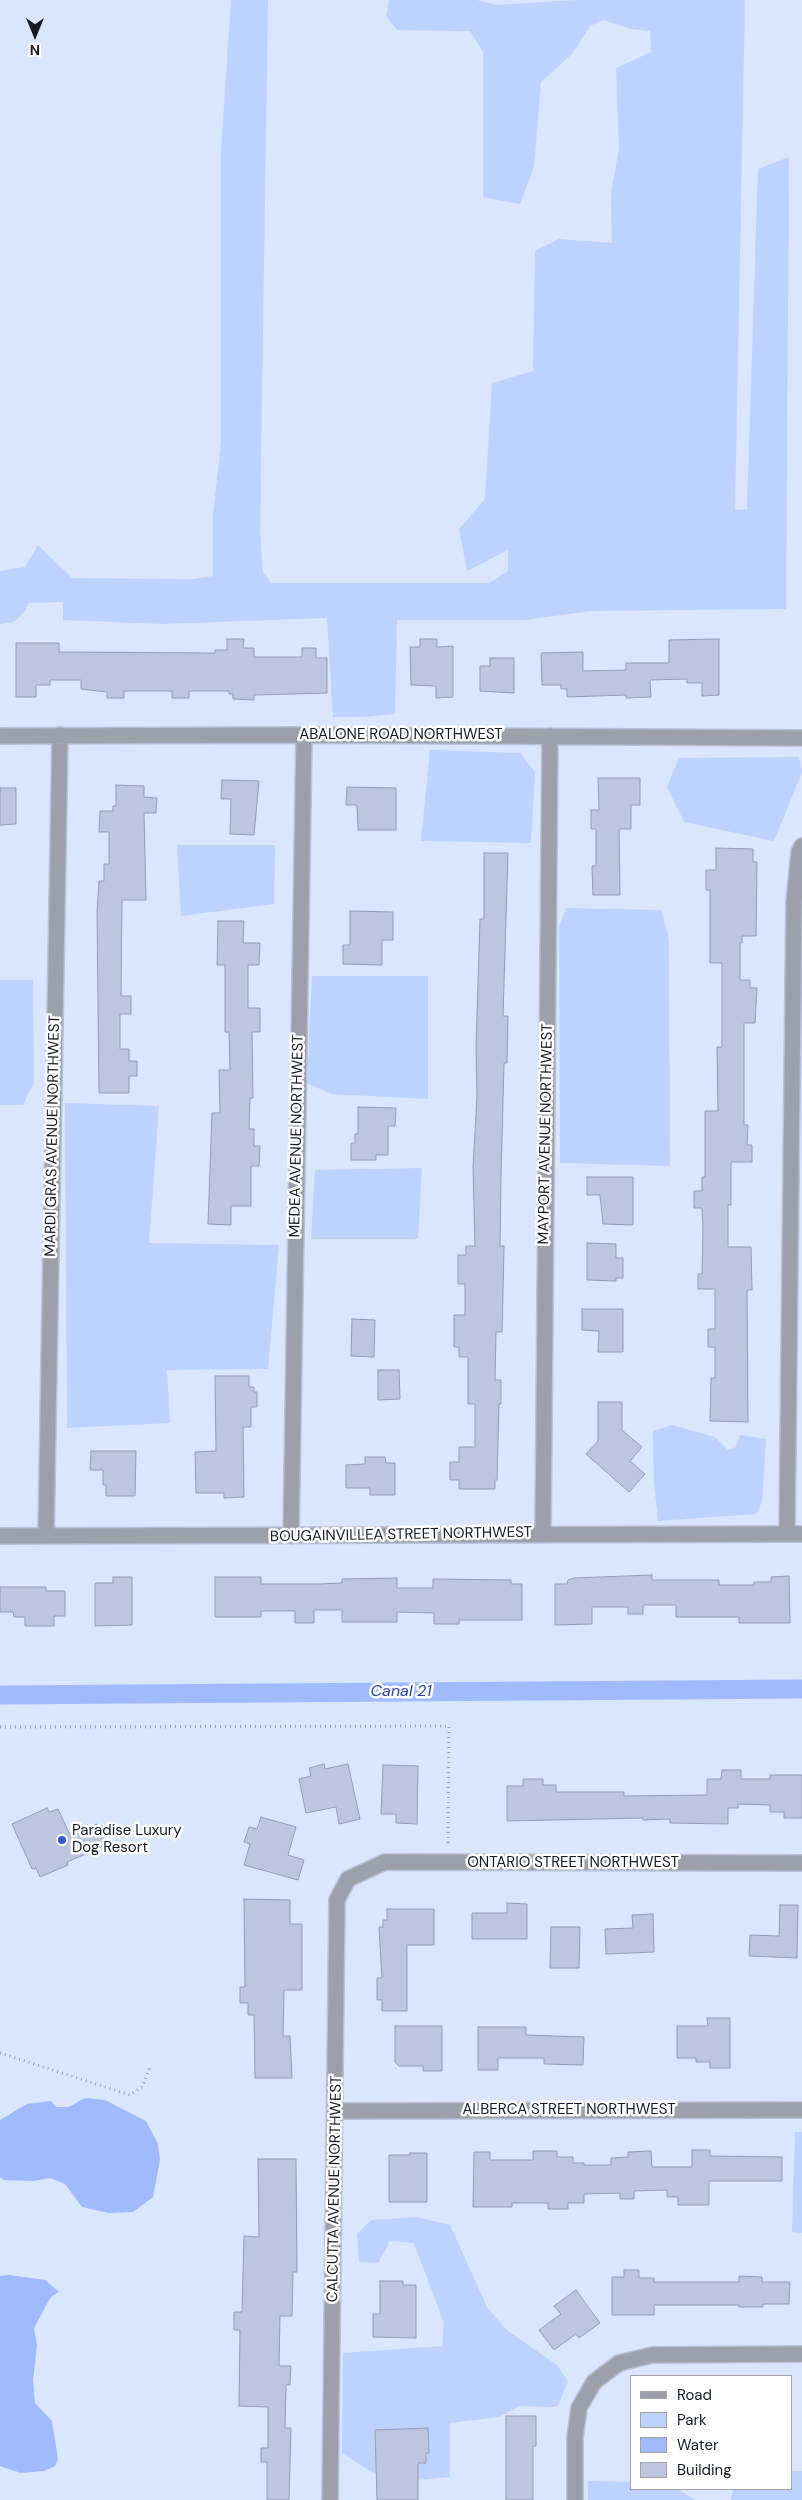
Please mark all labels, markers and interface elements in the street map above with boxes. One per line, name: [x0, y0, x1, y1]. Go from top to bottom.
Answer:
north arrow: [10, 10, 60, 60]
text: N: [30, 41, 40, 59]
street label: ABALONE ROAD NORTHWEST: [299, 726, 503, 744]
street label: MARDI GRAS AVENUE NORTHWEST: [42, 1015, 64, 1257]
street label: MAYPORT AVENUE NORTHWEST: [535, 1023, 557, 1245]
street label: MEDEA AVENUE NORTHWEST: [286, 1034, 308, 1238]
street label: BOUGAINVILLEA STREET NORTHWEST: [270, 1524, 532, 1546]
water label: Canal 21: [371, 1682, 431, 1702]
place label: Paradise Luxury Dog Resort: [72, 1822, 182, 1857]
marker: Paradise Luxury Dog Resort: [56, 1834, 68, 1846]
street label: ONTARIO STREET NORTHWEST: [467, 1854, 679, 1872]
street label: CALCUTTA AVENUE NORTHWEST: [324, 2076, 346, 2302]
street label: ALBERCA STREET NORTHWEST: [462, 2101, 676, 2119]
legend: [630, 2375, 792, 2490]
text: Road: [677, 2385, 712, 2405]
text: Park: [677, 2410, 707, 2430]
text: Water: [677, 2435, 718, 2455]
text: Building: [677, 2460, 732, 2480]

